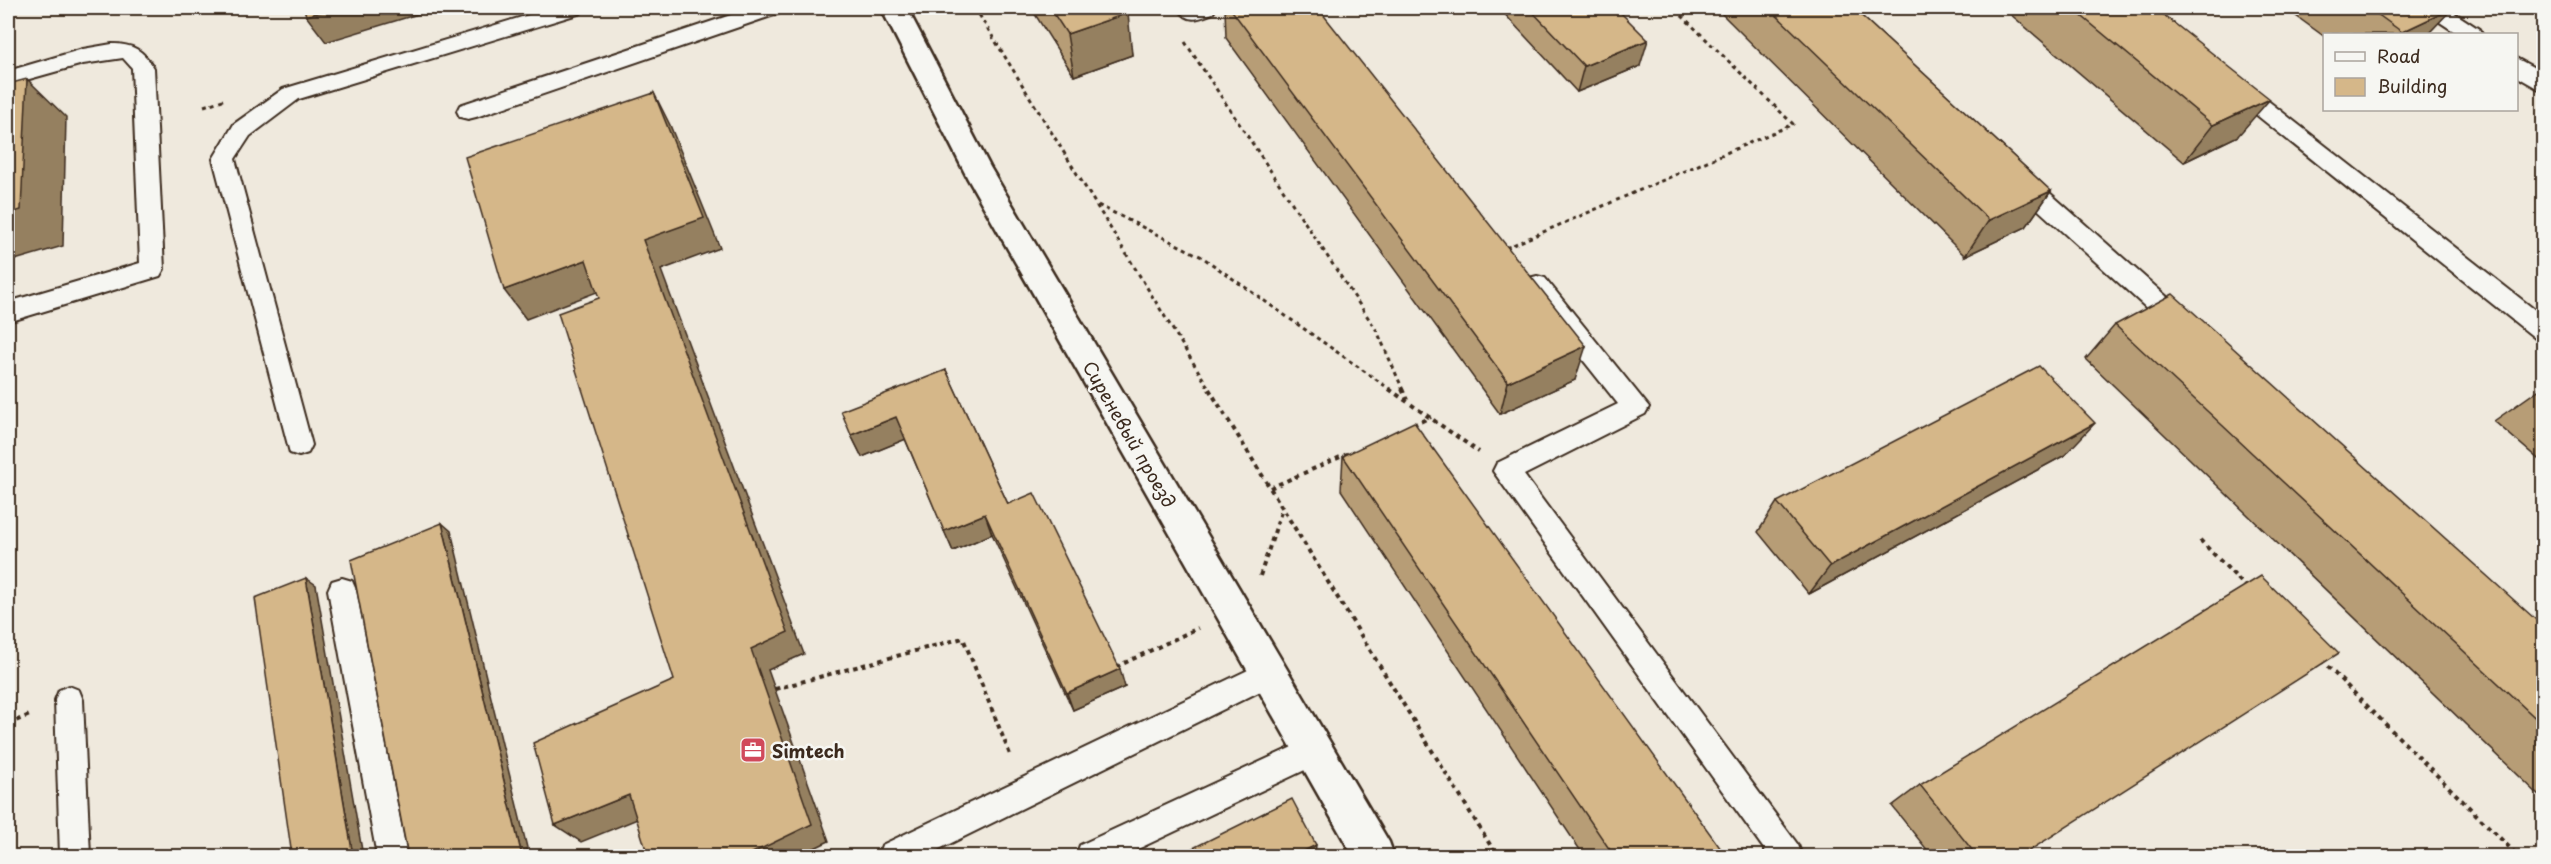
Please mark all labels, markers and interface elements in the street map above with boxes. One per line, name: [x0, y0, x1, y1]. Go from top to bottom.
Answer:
legend: [2323, 33, 2518, 111]
text: Road: [2377, 42, 2421, 69]
text: Building: [2377, 72, 2447, 99]
street label: Сиреневый проезд: [1077, 356, 1183, 512]
office icon: Simtech: [738, 735, 768, 765]
place label: Simtech: [772, 737, 845, 764]

